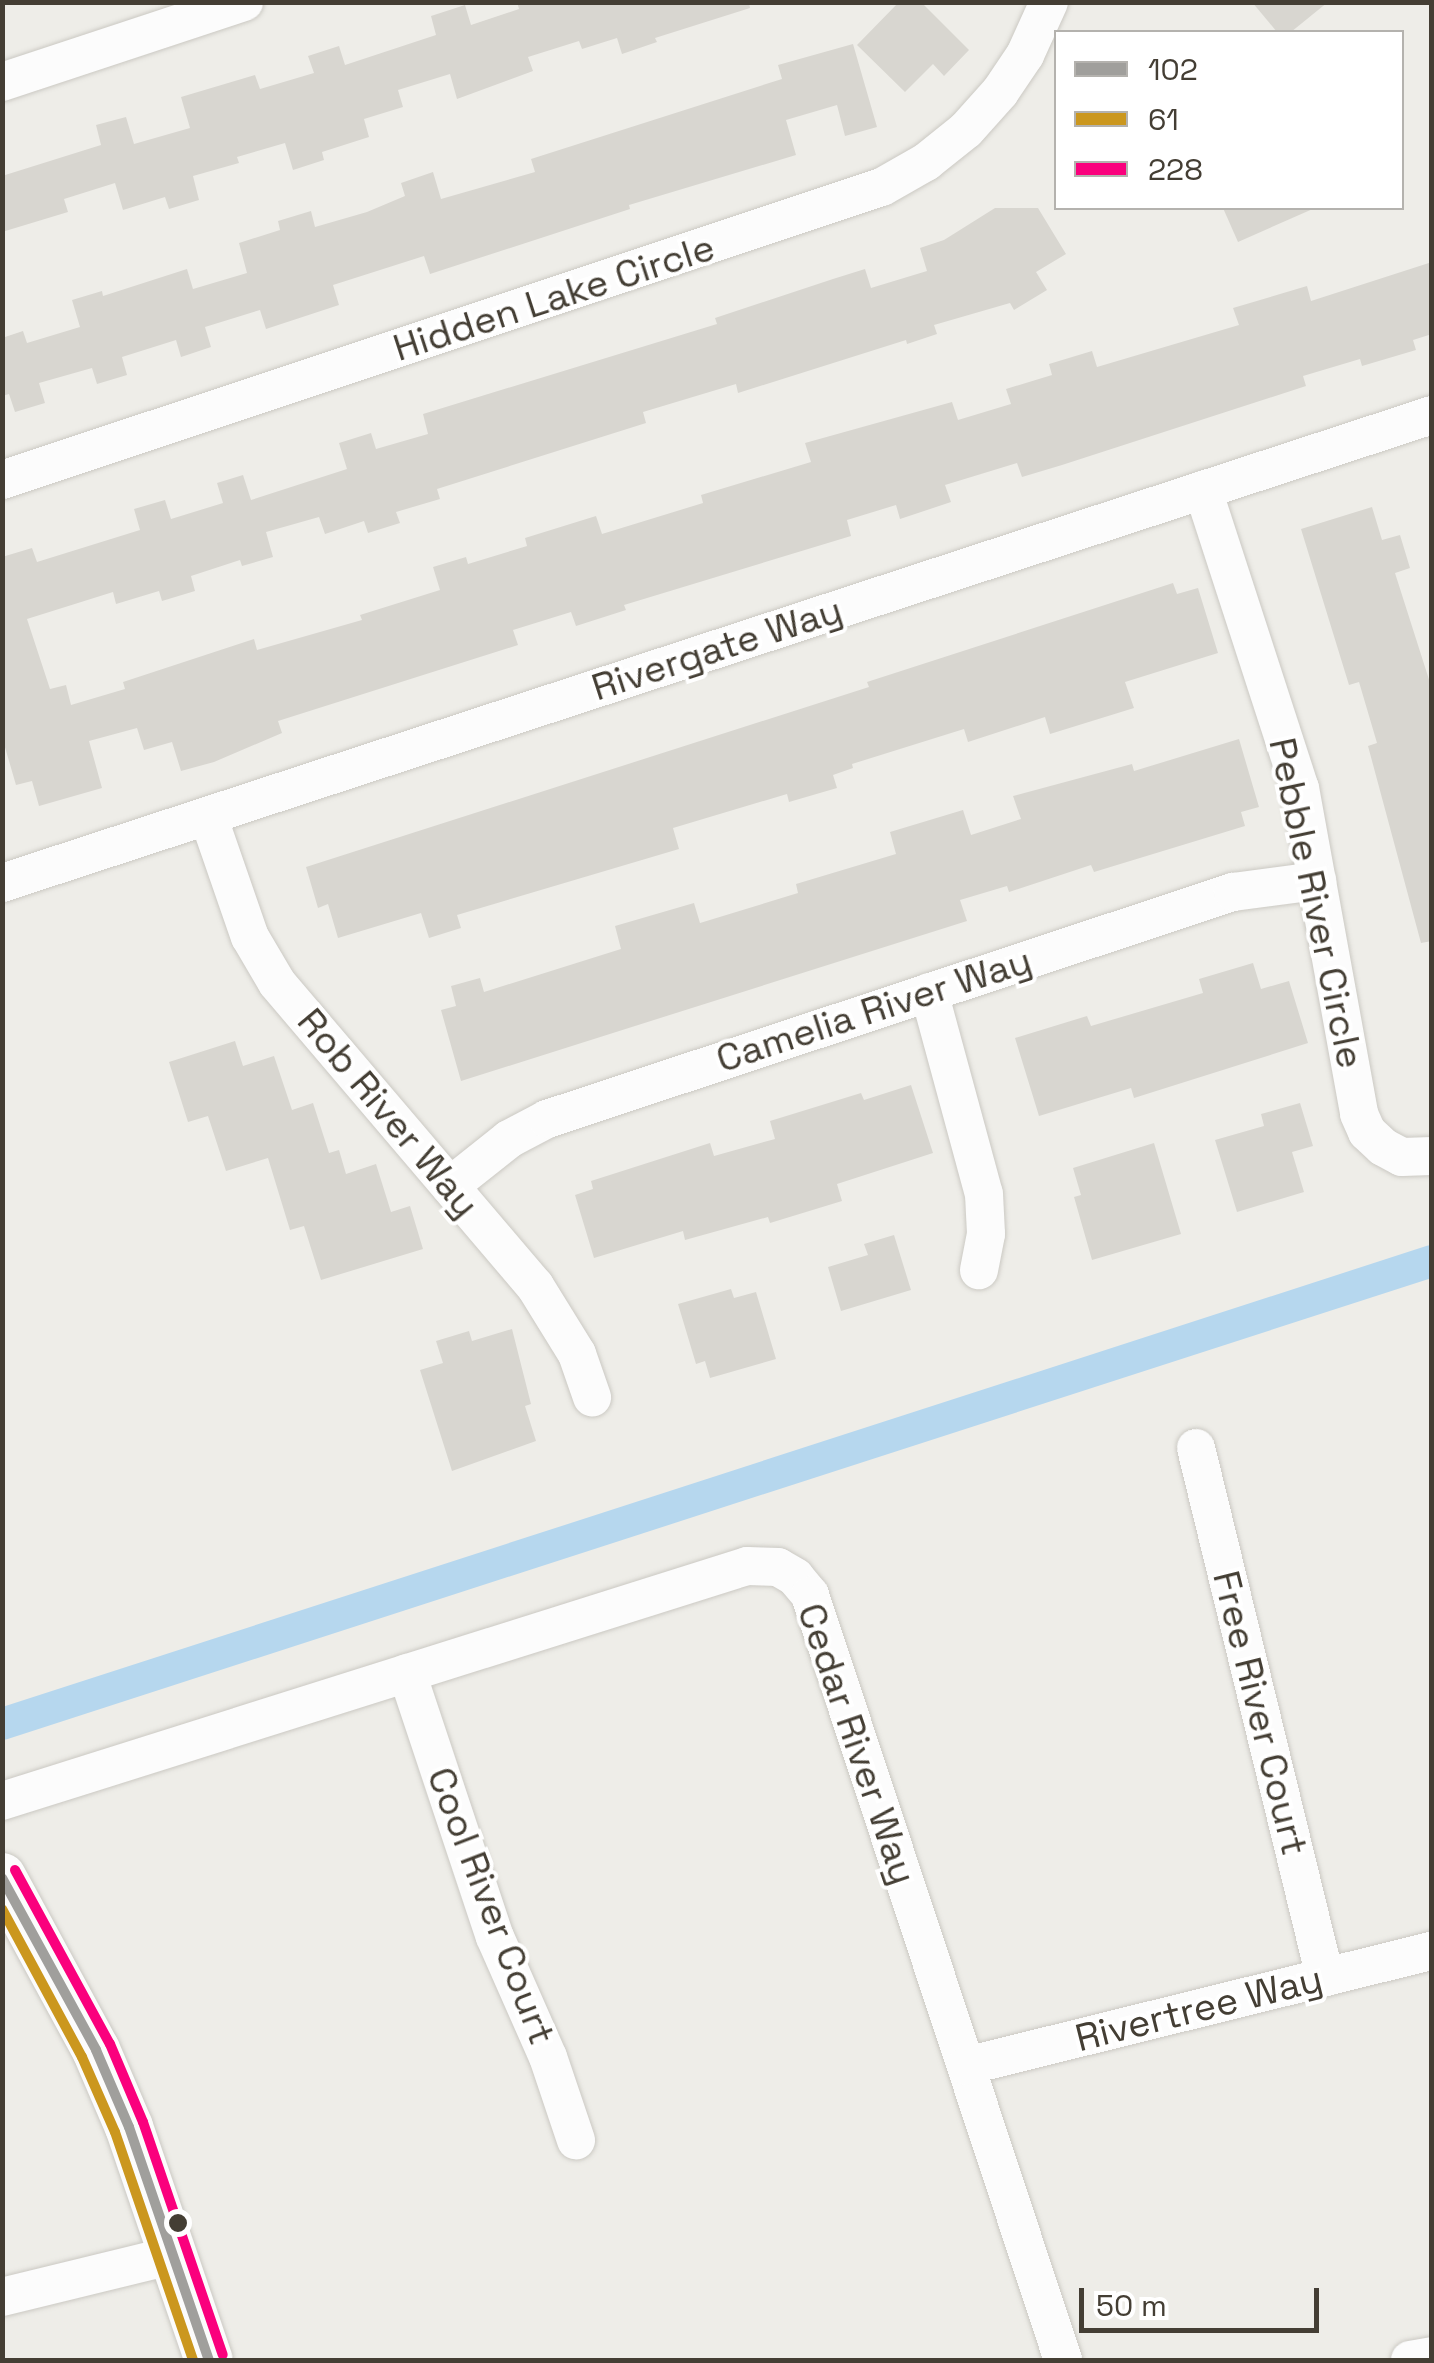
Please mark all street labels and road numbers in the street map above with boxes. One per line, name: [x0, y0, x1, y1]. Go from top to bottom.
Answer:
street label: Hidden Lake Circle: [388, 225, 720, 371]
street label: Rivergate Way: [586, 587, 848, 711]
street label: Pebble River Circle: [1259, 734, 1373, 1072]
street label: Camelia River Way: [711, 938, 1037, 1082]
street label: Rob River Way: [287, 999, 489, 1227]
street label: Free River Court: [1203, 1566, 1317, 1860]
street label: Cedar River Way: [788, 1597, 926, 1891]
street label: Cool River Court: [417, 1761, 565, 2051]
street label: Rivertree Way: [1071, 1956, 1327, 2062]

